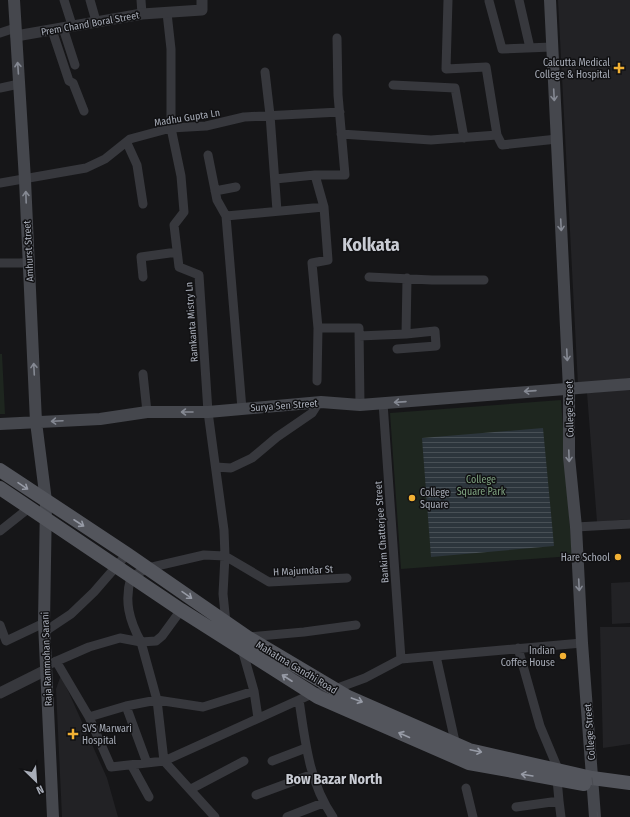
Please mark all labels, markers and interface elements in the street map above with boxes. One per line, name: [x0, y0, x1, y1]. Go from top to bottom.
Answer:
street label: Prem Chand Boral Street: [40, 9, 141, 39]
place label: Calcutta Medical College & Hospital: [535, 57, 610, 81]
one-way arrow: [15, 62, 22, 75]
marker: Calcutta Medical College & Hospital: [613, 62, 625, 74]
one-way arrow: [551, 88, 558, 101]
street label: Madhu Gupta Ln: [153, 107, 221, 129]
one-way arrow: [22, 191, 29, 204]
one-way arrow: [557, 218, 564, 231]
street label: Amhurst Street: [21, 219, 37, 282]
district label: Kolkata: [342, 234, 400, 256]
street label: Ramkanta Mistry Ln: [183, 282, 201, 362]
one-way arrow: [563, 348, 571, 361]
one-way arrow: [30, 363, 37, 376]
street label: College Street: [563, 380, 576, 437]
one-way arrow: [524, 387, 537, 395]
street label: Surya Sen Street: [250, 398, 319, 414]
one-way arrow: [394, 398, 407, 405]
one-way arrow: [181, 408, 194, 416]
one-way arrow: [51, 417, 64, 425]
one-way arrow: [566, 449, 573, 462]
park label: College Square Park: [457, 474, 506, 498]
street label: Bankim Chatterjee Street: [372, 480, 392, 583]
one-way arrow: [17, 482, 28, 490]
place label: College Square: [420, 487, 450, 511]
marker: College Square: [407, 493, 417, 503]
one-way arrow: [73, 519, 85, 527]
place label: Hare School: [561, 552, 610, 564]
marker: Hare School: [613, 552, 623, 562]
street label: H Majumdar St: [273, 563, 334, 579]
one-way arrow: [575, 578, 583, 591]
one-way arrow: [181, 591, 192, 599]
street label: Raja Rammohan Sarani: [39, 612, 55, 706]
street label: Mahatma Gandhi Road: [254, 639, 339, 697]
place label: Indian Coffee House: [501, 645, 555, 669]
marker: Indian Coffee House: [558, 651, 568, 661]
one-way arrow: [282, 674, 293, 682]
one-way arrow: [350, 697, 363, 704]
street label: College Street: [582, 702, 598, 761]
place label: SVS Marwari Hospital: [82, 723, 132, 747]
marker: SVS Marwari Hospital: [67, 728, 79, 740]
one-way arrow: [398, 731, 410, 739]
one-way arrow: [469, 748, 482, 756]
north arrow: [16, 761, 56, 801]
district label: Bow Bazar North: [286, 771, 382, 788]
one-way arrow: [521, 771, 534, 779]
text: N: [34, 782, 46, 797]

